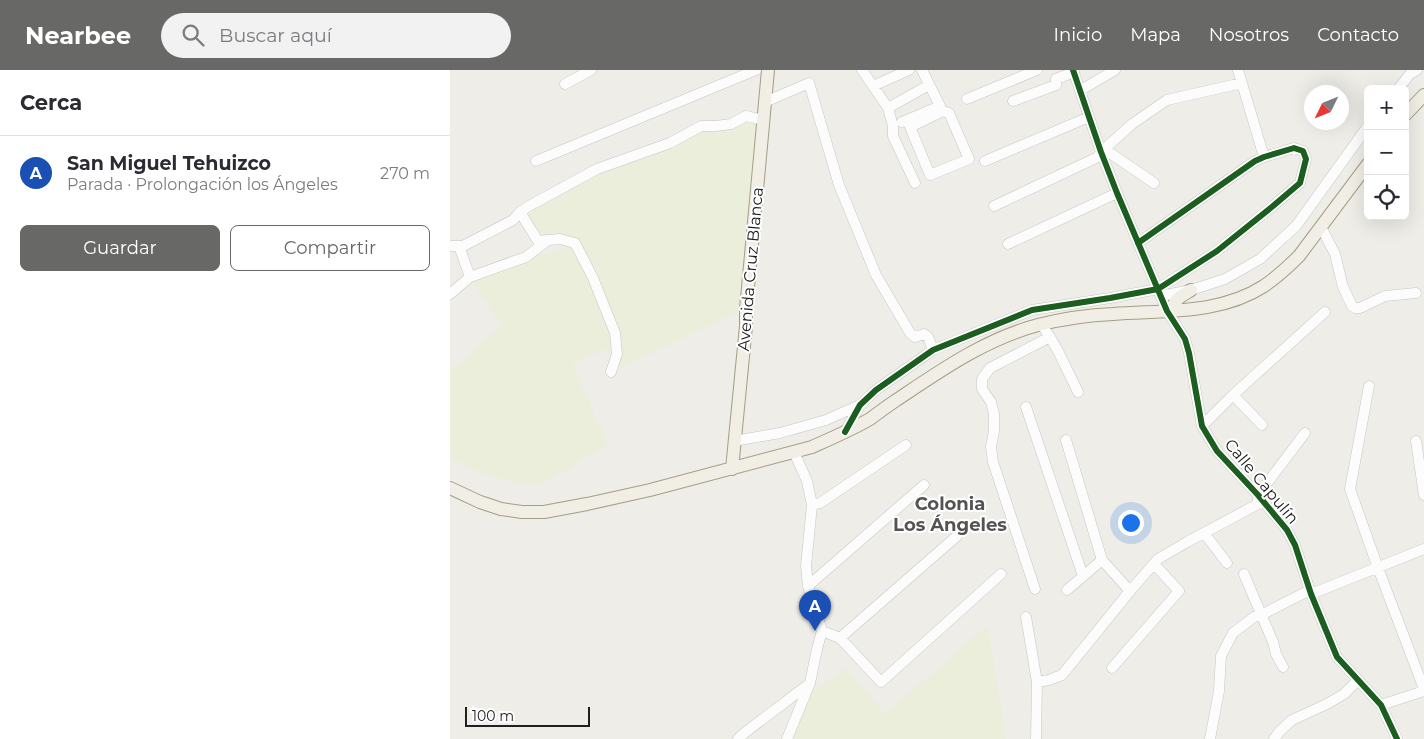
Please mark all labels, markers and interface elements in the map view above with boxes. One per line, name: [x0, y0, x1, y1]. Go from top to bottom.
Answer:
search box: [161, 13, 511, 58]
text: Nearbee: [25, 21, 131, 50]
icon: search: [179, 21, 207, 49]
text: Buscar aquí: [219, 24, 332, 47]
text: Inicio: [1054, 24, 1102, 46]
text: Mapa: [1130, 24, 1181, 46]
text: Nosotros: [1209, 24, 1289, 46]
text: Contacto: [1317, 24, 1399, 46]
north arrow: [1304, 85, 1349, 130]
map controls: [1364, 85, 1409, 220]
button: +: [1364, 85, 1409, 130]
text: Cerca: [20, 90, 82, 115]
button: −: [1364, 130, 1409, 175]
text: San Miguel Tehuizco: [67, 152, 271, 175]
text: A: [30, 164, 42, 183]
text: 270 m: [380, 164, 430, 183]
text: Parada · Prolongación los Ángeles: [67, 175, 338, 194]
button: locate: [1364, 175, 1409, 220]
street label: Avenida Cruz Blanca: [734, 186, 767, 352]
button: Guardar: [20, 225, 220, 271]
button: Compartir: [230, 225, 430, 271]
street label: Calle Capulín: [1221, 435, 1303, 528]
district label: Colonia Los Ángeles: [893, 493, 1007, 536]
your location: [1118, 510, 1144, 536]
pin: A: [799, 590, 831, 631]
scale bar: [465, 704, 590, 727]
text: 100 m: [472, 707, 514, 725]

